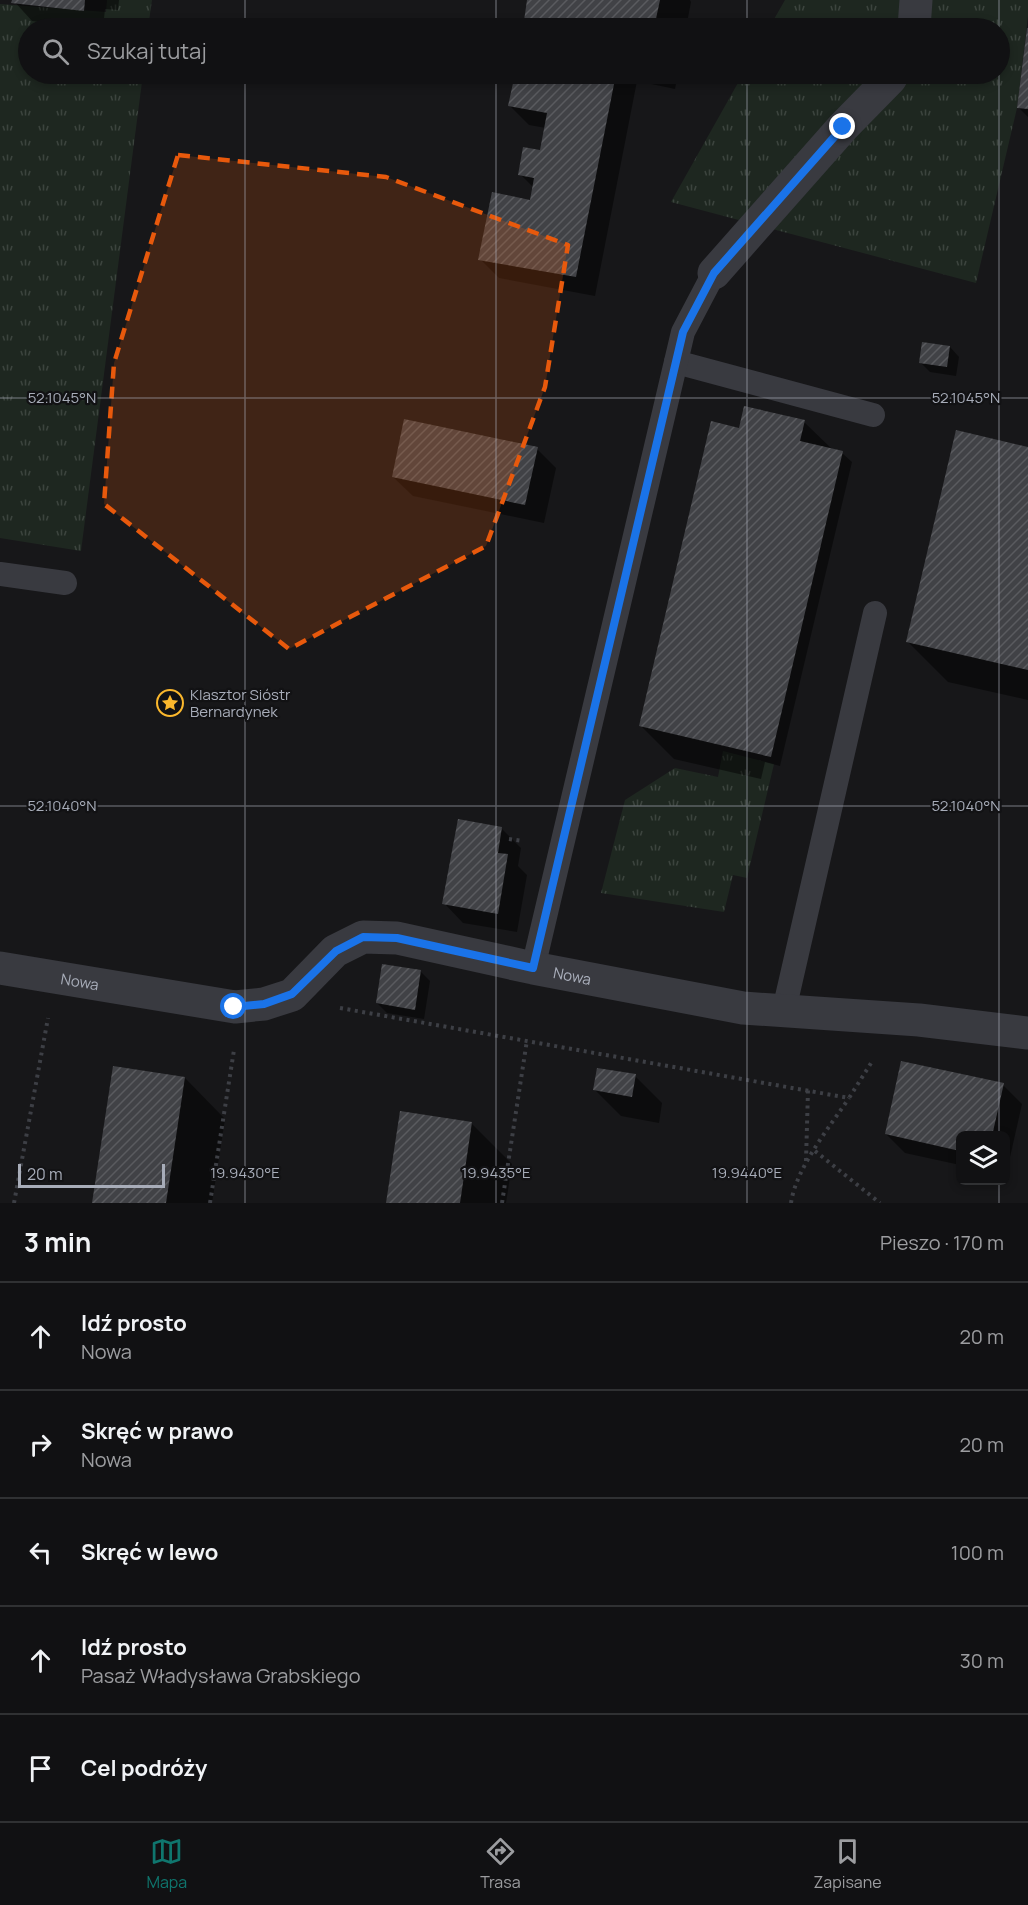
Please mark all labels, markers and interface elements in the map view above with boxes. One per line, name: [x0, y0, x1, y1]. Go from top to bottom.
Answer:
search box: [18, 18, 1010, 84]
icon: search: [39, 35, 72, 68]
text: Szukaj tutaj: [87, 36, 207, 66]
route end: [829, 113, 855, 139]
text: 52.1045°N: [28, 387, 96, 408]
text: 52.1045°N: [932, 387, 1000, 408]
place label: Klasztor Sióstr Bernardynek: [190, 684, 291, 722]
place icon: Klasztor Sióstr Bernardynek: [155, 688, 185, 718]
text: 52.1040°N: [28, 795, 96, 816]
text: 52.1040°N: [932, 795, 1000, 816]
street label: Nowa: [552, 962, 593, 989]
street label: Nowa: [59, 968, 101, 995]
route start: [220, 993, 246, 1019]
map controls: [956, 1131, 1010, 1185]
button: layers: [956, 1131, 1010, 1185]
scale bar: [18, 1161, 165, 1188]
text: 19.9430°E: [210, 1162, 280, 1183]
text: 19.9435°E: [461, 1162, 531, 1183]
text: 19.9440°E: [712, 1162, 782, 1183]
text: 20 m: [27, 1163, 63, 1185]
text: 3 min: [24, 1224, 91, 1260]
text: Pieszo · 170 m: [880, 1229, 1004, 1256]
text: Idź prosto: [81, 1308, 187, 1338]
icon: ahead: [24, 1320, 57, 1353]
text: 20 m: [959, 1323, 1004, 1350]
text: Nowa: [81, 1338, 132, 1365]
text: Skręć w prawo: [81, 1416, 234, 1446]
icon: right: [24, 1428, 57, 1461]
text: 20 m: [959, 1431, 1004, 1458]
text: Nowa: [81, 1446, 132, 1473]
icon: left: [24, 1536, 57, 1569]
text: Skręć w lewo: [81, 1537, 218, 1567]
text: 100 m: [951, 1539, 1004, 1566]
text: Idź prosto: [81, 1632, 187, 1662]
icon: ahead: [24, 1644, 57, 1677]
text: 30 m: [960, 1647, 1004, 1674]
text: Pasaż Władysława Grabskiego: [81, 1662, 360, 1689]
icon: arrive: [24, 1752, 57, 1785]
text: Cel podróży: [81, 1753, 207, 1783]
tab: Mapa: [146, 1835, 187, 1893]
tab: Trasa: [480, 1835, 521, 1893]
tab: Zapisane: [814, 1835, 882, 1893]

